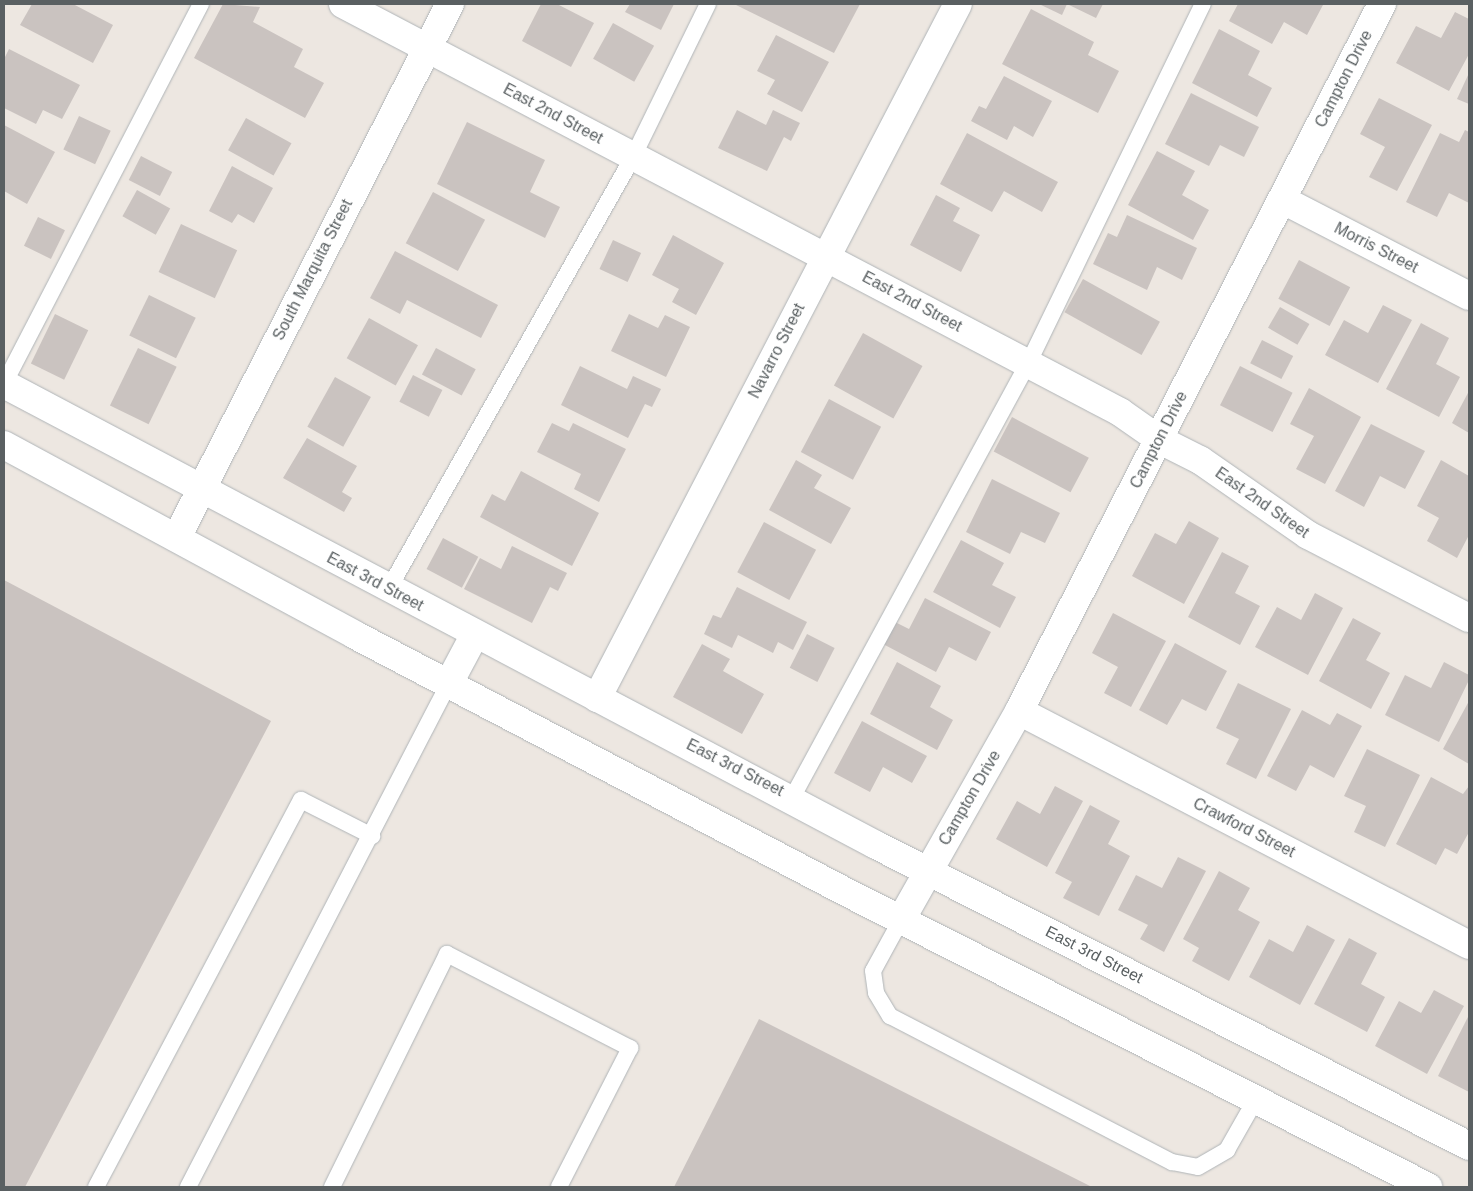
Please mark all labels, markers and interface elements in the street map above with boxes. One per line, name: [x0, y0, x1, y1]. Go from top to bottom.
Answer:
street label: Campton Drive: [1311, 27, 1377, 131]
street label: East 2nd Street: [500, 80, 606, 148]
street label: South Marquita Street: [269, 196, 357, 344]
street label: Morris Street: [1331, 219, 1421, 277]
street label: East 2nd Street: [859, 268, 965, 336]
street label: Navarro Street: [745, 300, 809, 402]
street label: Campton Drive: [1126, 388, 1192, 492]
street label: East 2nd Street: [1211, 464, 1313, 542]
street label: East 3rd Street: [323, 548, 427, 616]
street label: East 3rd Street: [683, 735, 787, 801]
street label: Campton Drive: [935, 747, 1005, 849]
street label: Crawford Street: [1190, 794, 1298, 862]
street label: East 3rd Street: [1042, 922, 1146, 988]

